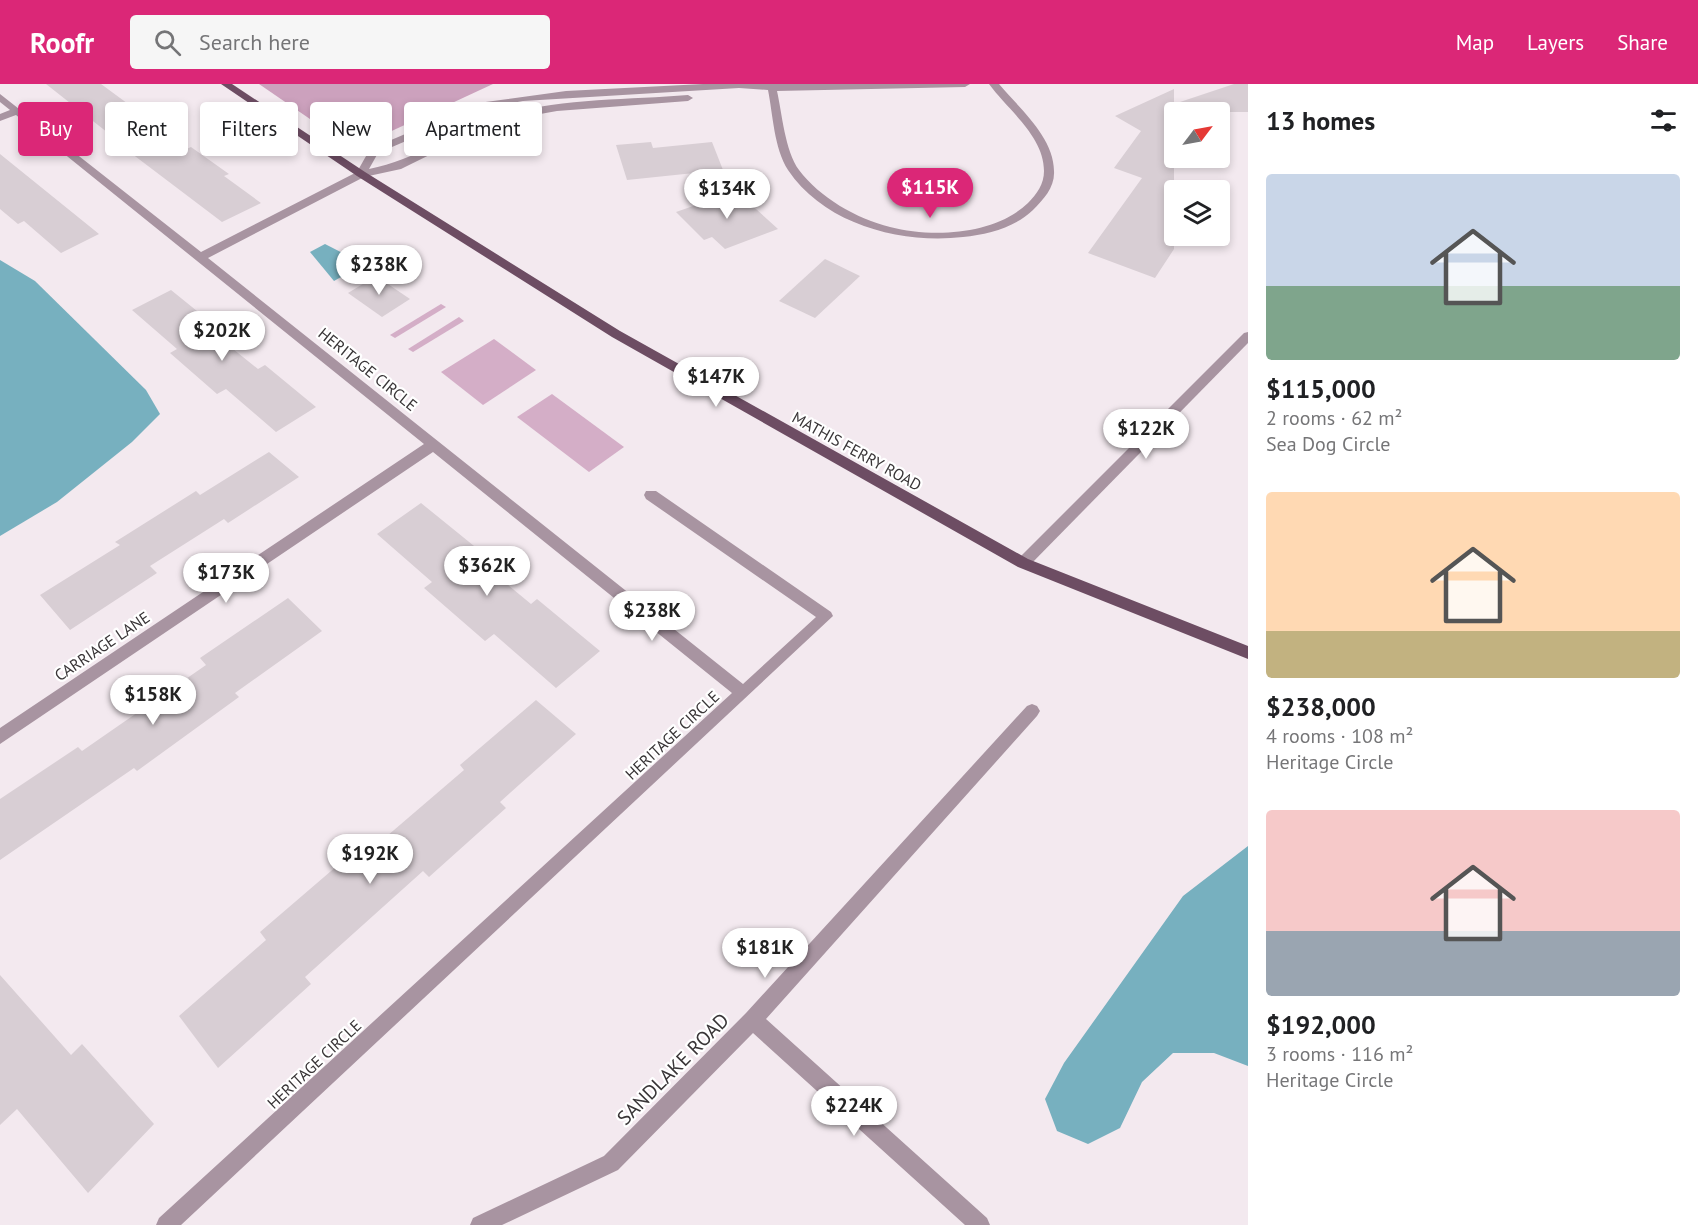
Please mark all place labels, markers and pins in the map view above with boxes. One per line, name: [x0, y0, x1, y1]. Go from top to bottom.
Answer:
pin: $115K: [888, 168, 972, 219]
pin: $134K: [685, 169, 769, 220]
pin: $238K: [337, 245, 421, 296]
pin: $202K: [180, 311, 264, 362]
pin: $147K: [674, 357, 758, 408]
pin: $122K: [1104, 409, 1188, 460]
pin: $362K: [445, 546, 529, 597]
pin: $173K: [184, 553, 268, 604]
pin: $238K: [610, 591, 694, 642]
pin: $158K: [111, 675, 195, 726]
pin: $192K: [328, 834, 412, 885]
pin: $181K: [723, 928, 807, 979]
pin: $224K: [812, 1086, 896, 1137]

